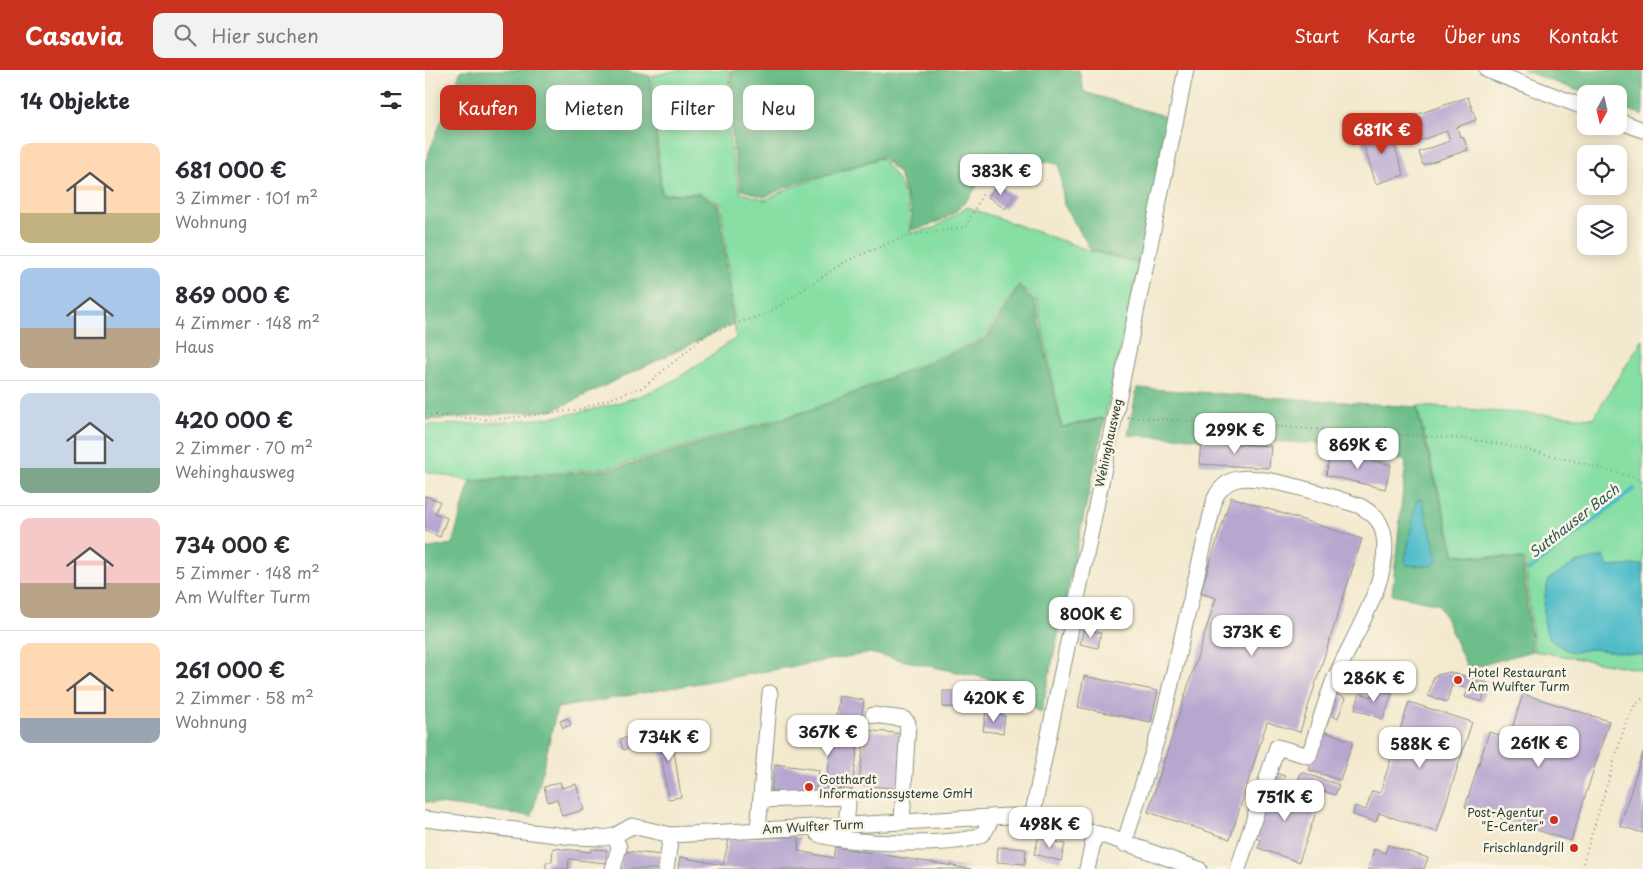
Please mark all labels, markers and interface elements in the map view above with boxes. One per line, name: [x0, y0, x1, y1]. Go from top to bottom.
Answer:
search box: [153, 13, 503, 58]
text: Casavia: [25, 17, 123, 53]
icon: search: [171, 21, 199, 49]
text: Hier suchen: [211, 21, 319, 49]
text: Start: [1294, 22, 1339, 49]
text: Karte: [1367, 22, 1416, 49]
text: Über uns: [1444, 22, 1520, 49]
text: Kontakt: [1548, 22, 1618, 49]
text: 14 Objekte: [20, 84, 130, 116]
chip: Kaufen: [440, 85, 536, 130]
chip: Mieten: [546, 85, 642, 130]
chip: Filter: [652, 85, 733, 130]
chip: Neu: [743, 85, 814, 130]
north arrow: [1577, 85, 1627, 135]
map controls: [1577, 85, 1627, 255]
icon: filters: [377, 86, 405, 114]
pin: 681K €: [1341, 112, 1423, 155]
text: 681K €: [1353, 117, 1411, 141]
button: locate: [1577, 145, 1627, 195]
text: 681 000 €: [175, 153, 287, 185]
pin: 383K €: [960, 154, 1042, 196]
text: 383K €: [971, 158, 1031, 182]
icon: home: [60, 163, 120, 223]
text: 3 Zimmer · 101 m²: [175, 185, 318, 209]
button: layers: [1577, 205, 1627, 255]
text: Wohnung: [175, 209, 247, 233]
text: 869 000 €: [175, 278, 290, 310]
icon: home: [60, 288, 120, 348]
text: 4 Zimmer · 148 m²: [175, 310, 320, 334]
text: Haus: [175, 334, 214, 358]
street label: Wehinghausweg: [1090, 397, 1126, 489]
text: 420 000 €: [175, 403, 293, 435]
pin: 299K €: [1194, 412, 1276, 455]
icon: home: [60, 413, 120, 473]
text: 299K €: [1205, 417, 1265, 441]
pin: 869K €: [1317, 428, 1399, 470]
text: 869K €: [1329, 432, 1387, 456]
text: 2 Zimmer · 70 m²: [175, 435, 313, 459]
text: Wehinghausweg: [175, 459, 295, 483]
water label: Sutthauser Bach: [1524, 478, 1624, 563]
text: 734 000 €: [175, 528, 290, 560]
icon: home: [60, 538, 120, 598]
text: 5 Zimmer · 148 m²: [175, 560, 320, 584]
text: Am Wulfter Turm: [175, 584, 311, 608]
pin: 800K €: [1050, 596, 1132, 639]
text: 800K €: [1060, 601, 1122, 625]
pin: 373K €: [1211, 614, 1293, 657]
text: 373K €: [1223, 619, 1281, 643]
text: 261 000 €: [175, 653, 285, 685]
pin: 286K €: [1333, 660, 1415, 703]
icon: home: [60, 663, 120, 723]
place label: Hotel Restaurant Am Wulfter Turm: [1468, 663, 1570, 695]
text: 286K €: [1343, 665, 1405, 689]
marker: Hotel Restaurant Am Wulfter Turm: [1452, 674, 1464, 686]
pin: 420K €: [953, 680, 1035, 723]
text: 2 Zimmer · 58 m²: [175, 685, 314, 709]
text: 420K €: [963, 685, 1025, 709]
text: Wohnung: [175, 709, 247, 733]
pin: 367K €: [787, 714, 869, 757]
text: 367K €: [798, 719, 858, 743]
pin: 734K €: [628, 720, 710, 762]
text: 734K €: [639, 724, 699, 748]
pin: 588K €: [1379, 726, 1461, 769]
pin: 261K €: [1498, 726, 1580, 768]
text: 261K €: [1510, 730, 1568, 754]
text: 588K €: [1390, 731, 1450, 755]
place label: Gotthardt Informationssysteme GmH: [819, 770, 973, 802]
pin: 751K €: [1244, 780, 1326, 822]
marker: Gotthardt Informationssysteme GmH: [803, 781, 815, 793]
text: 751K €: [1257, 784, 1313, 808]
place label: Post-Agentur "E-Center": [1467, 803, 1544, 835]
pin: 498K €: [1009, 806, 1091, 849]
text: 498K €: [1020, 811, 1080, 835]
street label: Am Wulfter Turm: [762, 814, 864, 838]
marker: Post-Agentur "E-Center": [1548, 814, 1560, 826]
place label: Frischlandgrill: [1483, 838, 1564, 856]
marker: Frischlandgrill: [1568, 842, 1580, 854]

